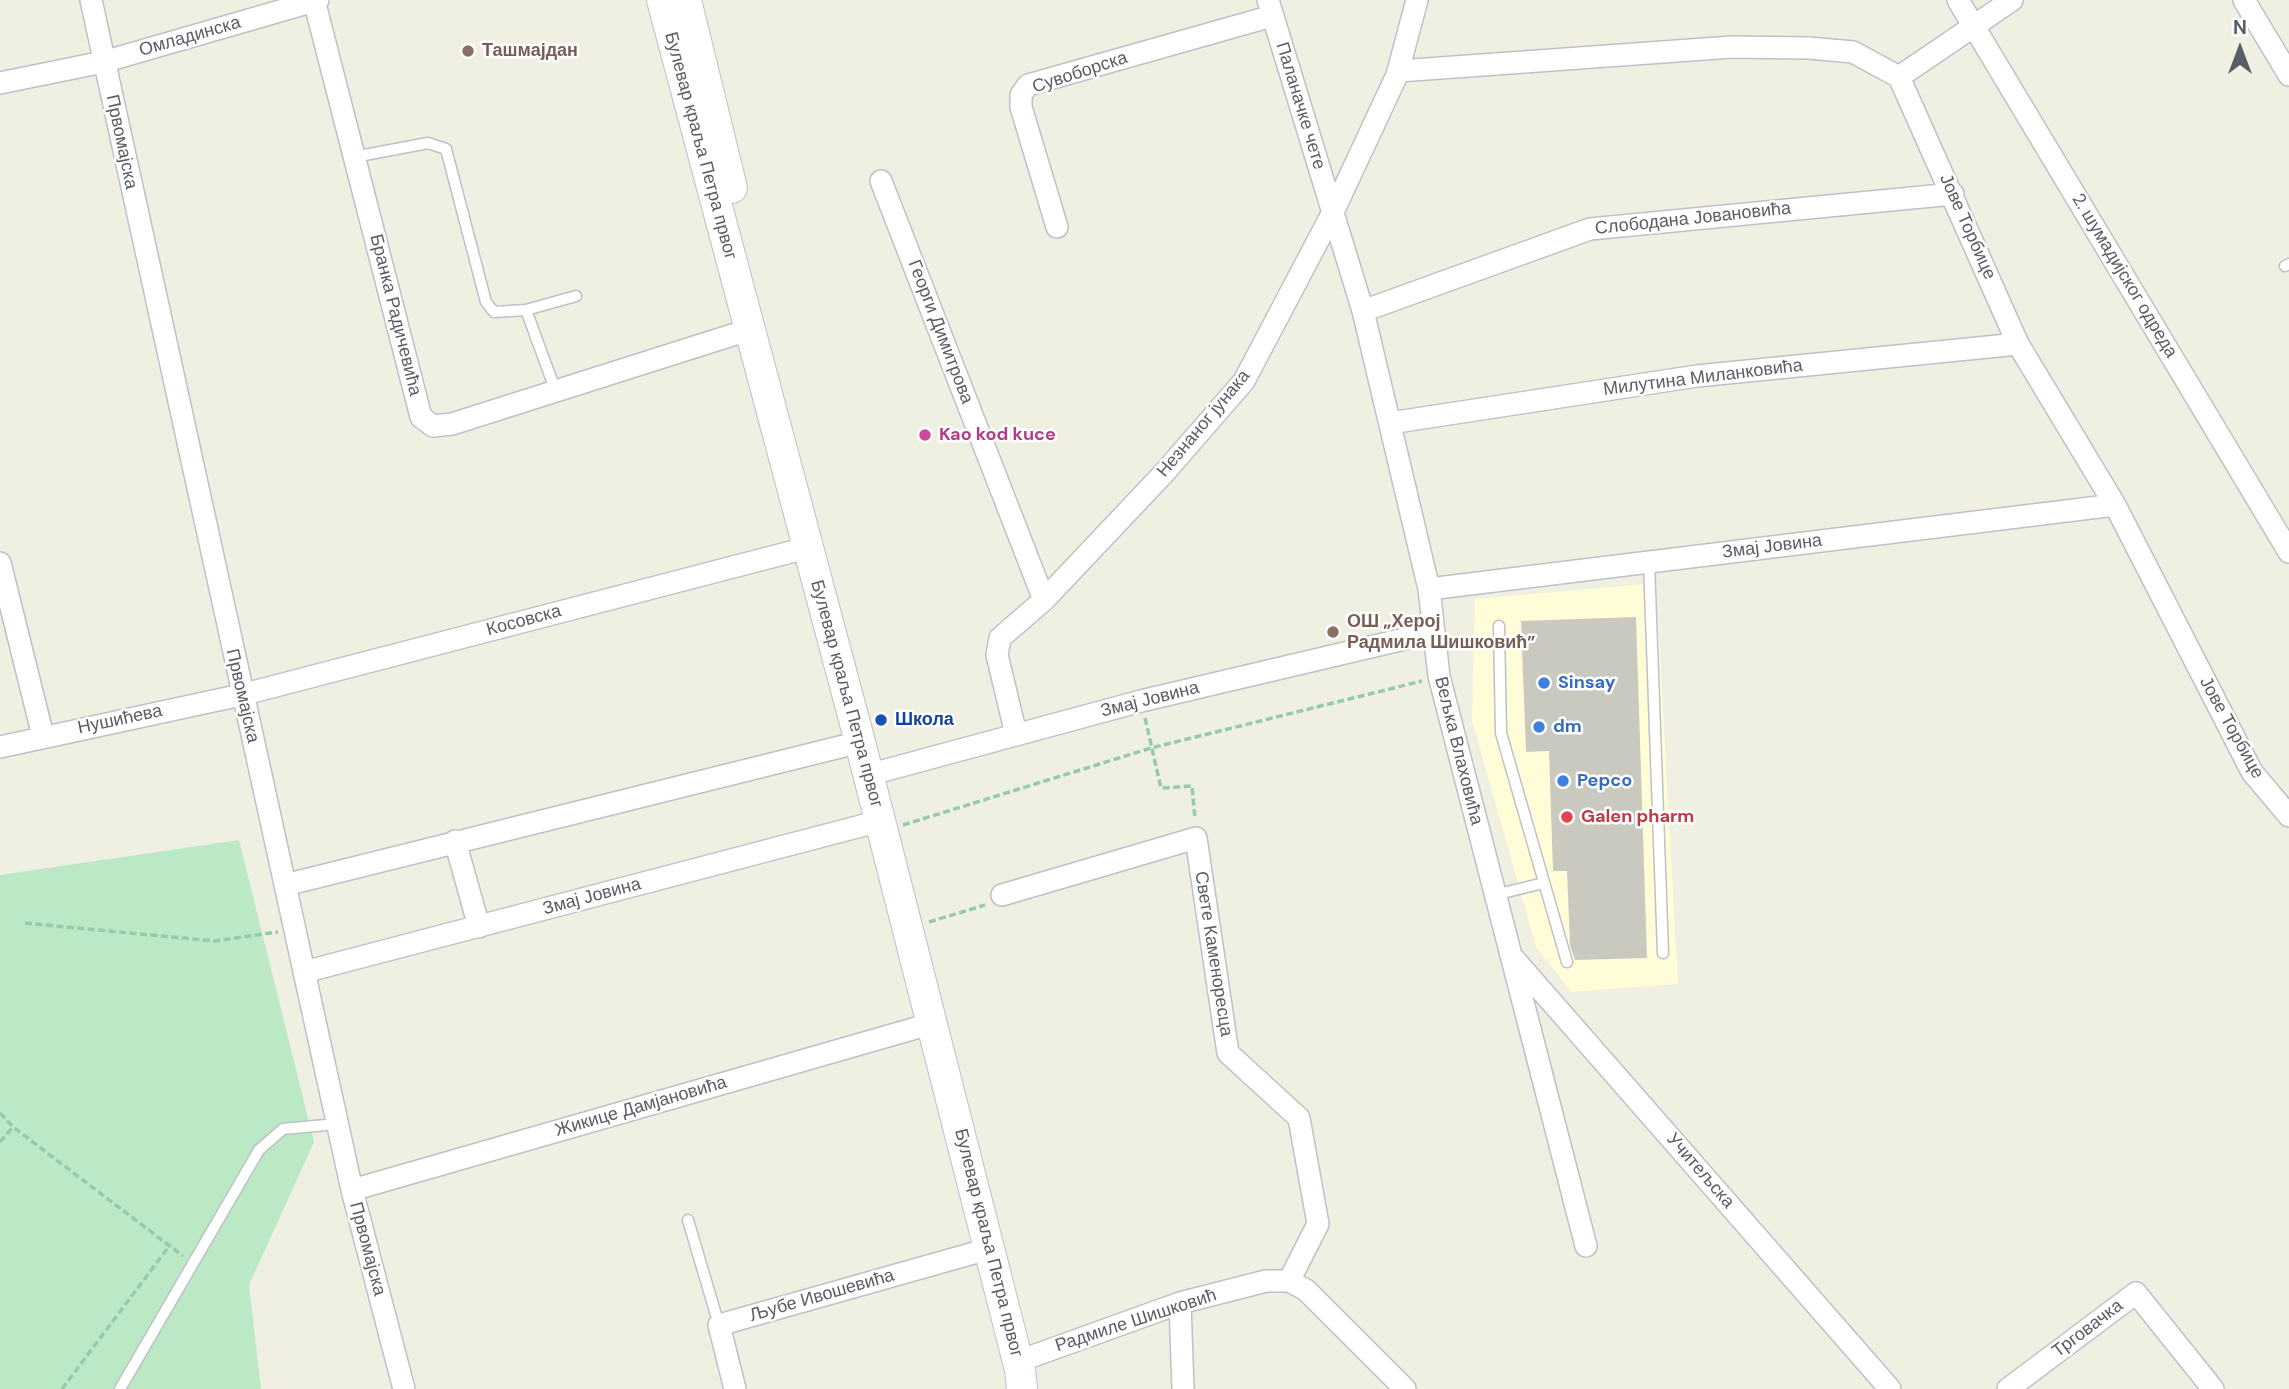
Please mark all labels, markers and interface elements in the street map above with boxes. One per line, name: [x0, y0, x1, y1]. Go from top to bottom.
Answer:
street label: Омладинска: [137, 12, 243, 62]
north arrow: [2205, 14, 2275, 84]
text: N: [2233, 15, 2247, 40]
street label: Булевар краља Петра првог: [659, 30, 741, 262]
place label: Ташмајдан: [482, 40, 578, 62]
street label: Паланачке чете: [1270, 40, 1330, 172]
marker: Ташмајдан: [460, 43, 476, 59]
street label: Сувоборска: [1030, 47, 1130, 99]
street label: Првомајска: [100, 93, 142, 191]
street label: Јове Торбице: [1934, 171, 2000, 283]
street label: 2. шумадијског одреда: [2066, 190, 2182, 362]
street label: Слободана Јовановића: [1594, 198, 1792, 240]
street label: Бранка Радичевића: [364, 232, 426, 398]
street label: Георги Димитрова: [903, 257, 977, 407]
street label: Милутина Миланковића: [1602, 355, 1804, 401]
street label: Незнаног јунака: [1153, 366, 1255, 482]
place label: Kao kod kuce: [939, 424, 1056, 446]
marker: Kao kod kuce: [917, 427, 933, 443]
street label: Змај Јовина: [1721, 530, 1823, 564]
street label: Булевар краља Петра првог: [805, 578, 887, 810]
street label: Косовска: [484, 601, 564, 641]
place label: ОШ „Херој Радмила Шишковић”: [1347, 611, 1535, 654]
marker: ОШ „Херој Радмила Шишковић”: [1325, 624, 1341, 640]
street label: Првомајска: [221, 647, 263, 745]
place label: Sinsay: [1558, 672, 1616, 694]
street label: Јове Торбице: [2194, 673, 2268, 783]
street label: Вељка Влаховића: [1429, 674, 1487, 828]
marker: Sinsay: [1536, 675, 1552, 691]
street label: Змај Јовина: [1099, 677, 1201, 723]
street label: Нушићева: [76, 701, 164, 739]
place label: Школа: [895, 709, 954, 731]
marker: Школа: [873, 712, 889, 728]
place label: dm: [1553, 716, 1582, 738]
marker: dm: [1531, 719, 1547, 735]
place label: Pepco: [1577, 770, 1632, 792]
marker: Pepco: [1555, 773, 1571, 789]
place label: Galen pharm: [1581, 806, 1694, 828]
marker: Galen pharm: [1559, 809, 1575, 825]
street label: Свете Каменоресца: [1189, 870, 1237, 1038]
street label: Змај Јовина: [541, 874, 643, 920]
street label: Жикице Дамјановића: [553, 1072, 729, 1142]
street label: Булевар краља Петра првог: [949, 1126, 1027, 1360]
street label: Учитељска: [1662, 1129, 1738, 1213]
street label: Првомајска: [344, 1200, 390, 1298]
street label: Љубе Ивошевића: [747, 1265, 897, 1327]
street label: Радмиле Шишковић: [1053, 1285, 1219, 1357]
street label: Трговачка: [2048, 1295, 2128, 1363]

